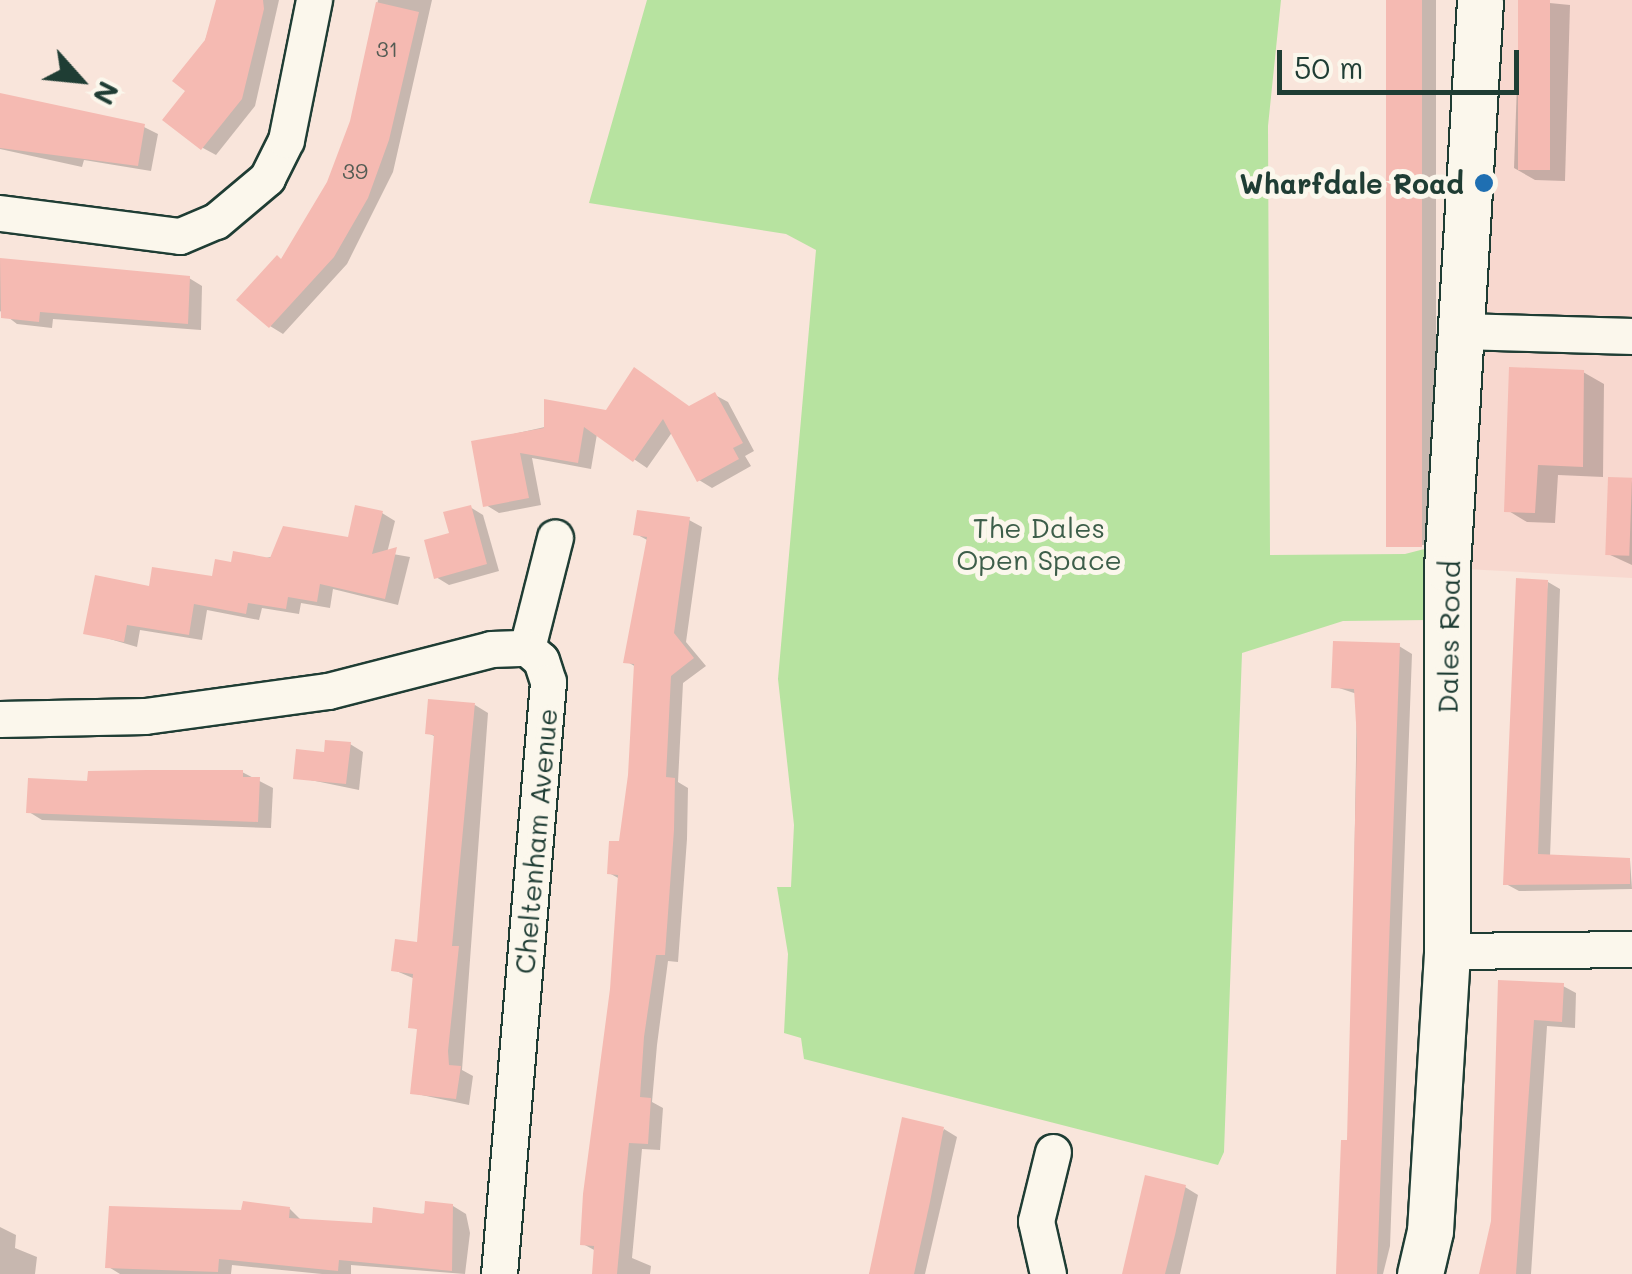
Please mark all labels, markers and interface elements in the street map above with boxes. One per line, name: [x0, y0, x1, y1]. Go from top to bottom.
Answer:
north arrow: [30, 30, 130, 130]
scale bar: [1282, 30, 1524, 92]
house number: 31: [376, 36, 398, 62]
text: 50 m: [1294, 47, 1364, 87]
text: N: [86, 76, 128, 111]
house number: 39: [342, 158, 368, 184]
place label: Wharfdale Road: [1240, 166, 1464, 200]
marker: Wharfdale Road: [1473, 172, 1495, 194]
park label: The Dales Open Space: [956, 510, 1122, 576]
street label: Dales Road: [1430, 560, 1466, 714]
street label: Cheltenham Avenue: [507, 707, 563, 975]

